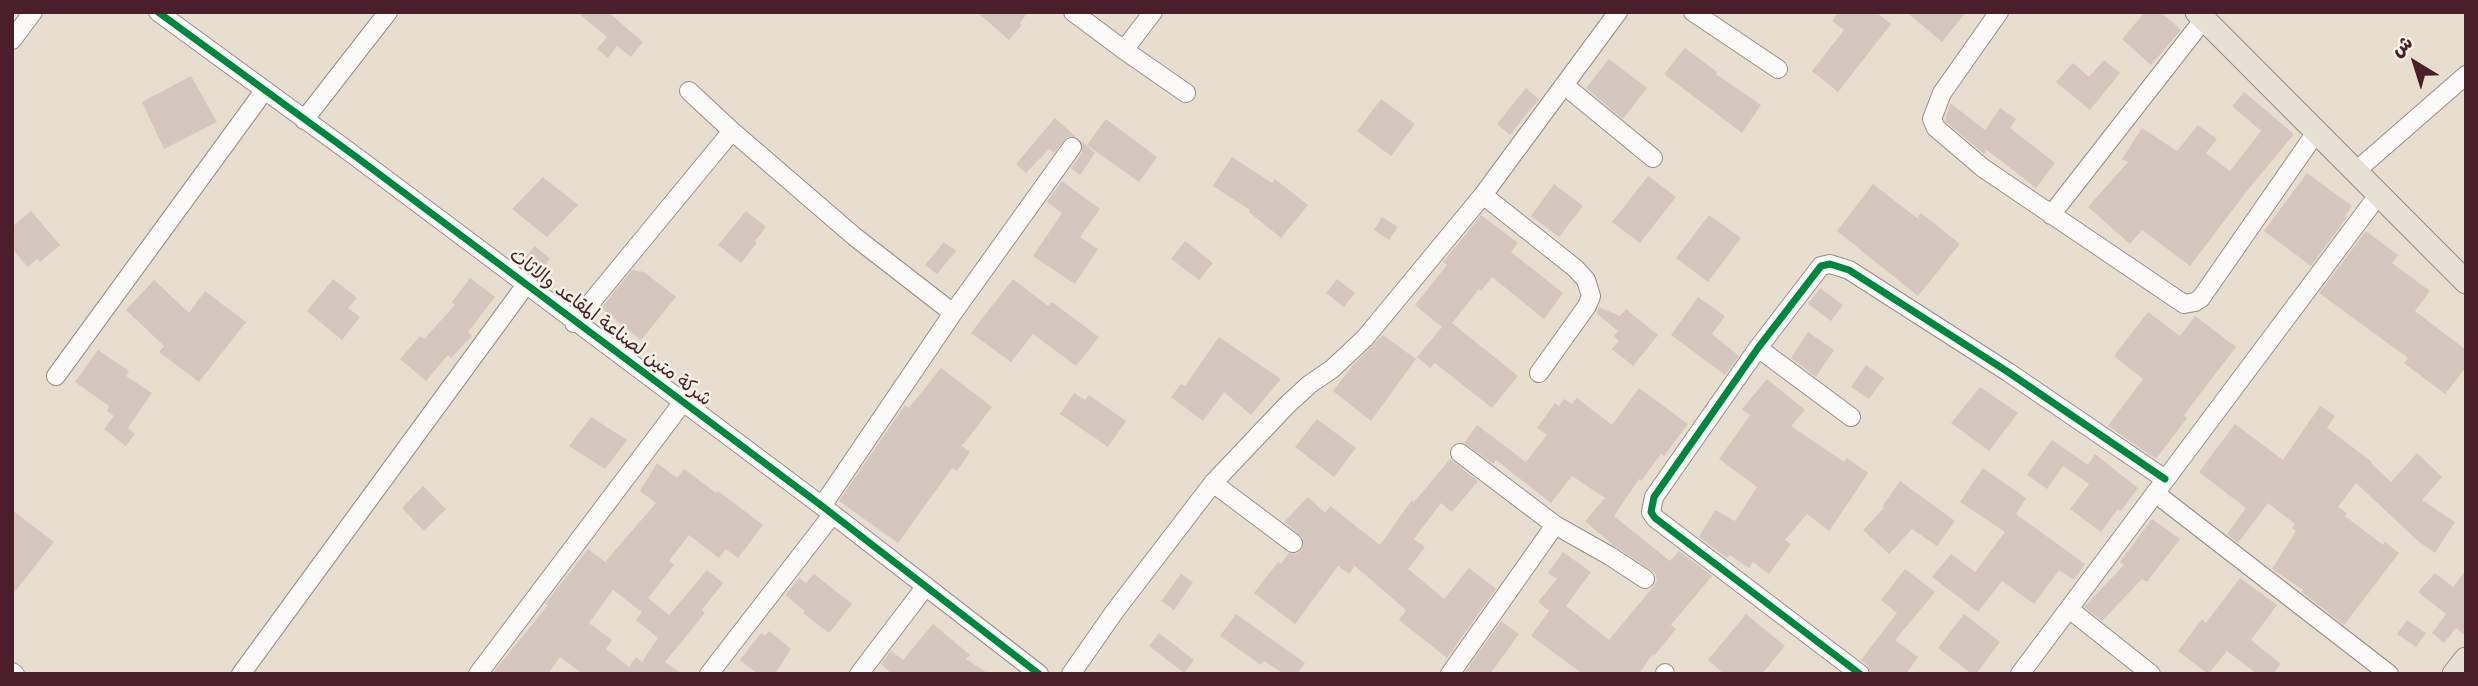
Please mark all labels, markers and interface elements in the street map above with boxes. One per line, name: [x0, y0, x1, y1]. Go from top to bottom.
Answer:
text: ش: [2383, 27, 2420, 65]
north arrow: [2380, 28, 2450, 98]
street label: شركة متين لصناعة المقاعد والاثاث: [504, 244, 716, 412]

